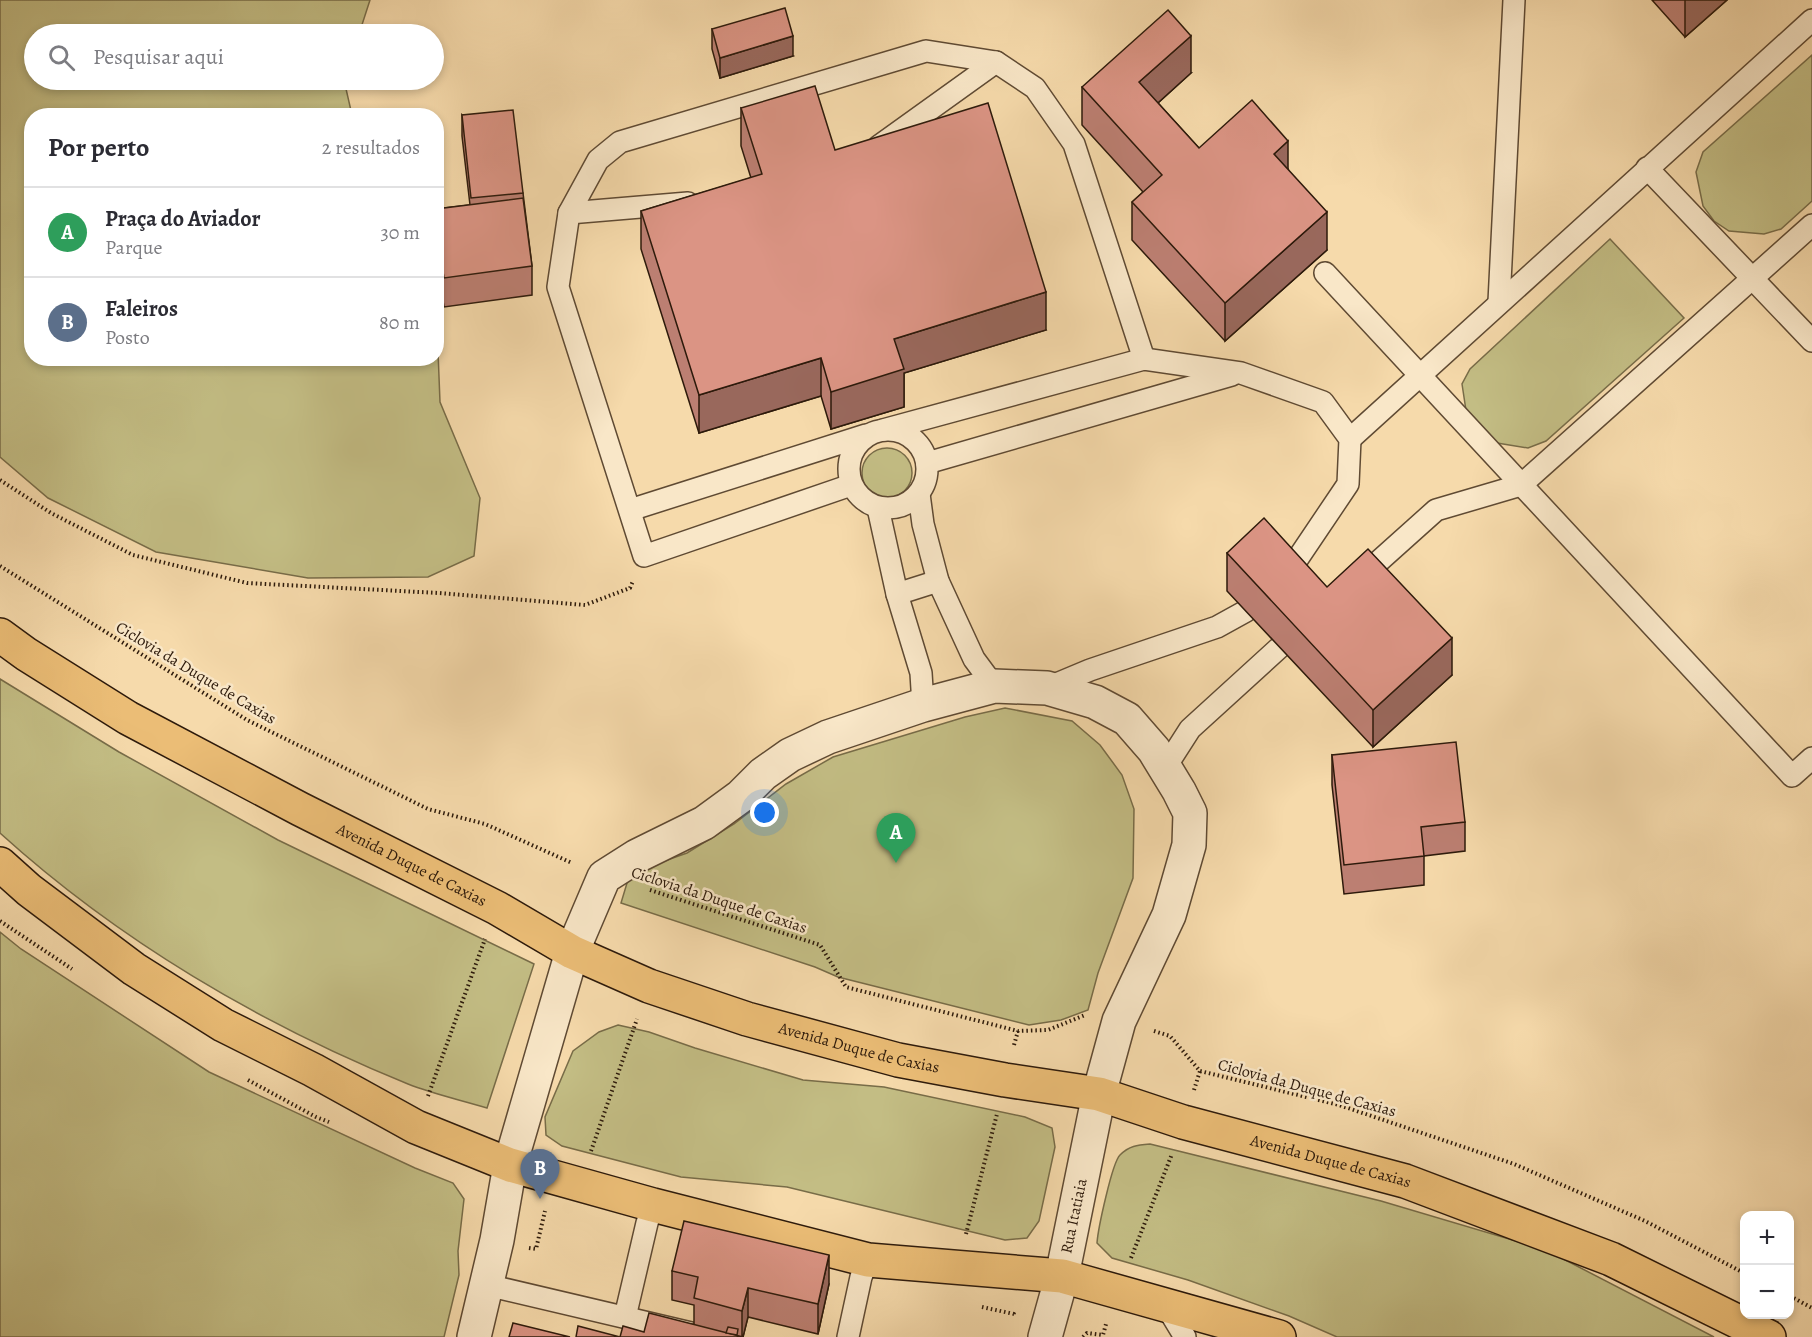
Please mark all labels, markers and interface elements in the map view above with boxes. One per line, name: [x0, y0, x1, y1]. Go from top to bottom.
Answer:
search box: [24, 24, 444, 90]
icon: search: [45, 41, 78, 74]
text: Pesquisar aqui: [93, 42, 224, 72]
text: Por perto: [48, 130, 149, 165]
text: 2 resultados: [322, 134, 420, 161]
text: Praça do Aviador: [105, 204, 261, 234]
text: A: [61, 219, 74, 246]
text: 30 m: [380, 219, 420, 246]
text: Parque: [105, 234, 163, 261]
text: Faleiros: [105, 294, 178, 324]
text: B: [61, 309, 74, 336]
text: 80 m: [379, 309, 420, 336]
text: Posto: [105, 324, 150, 351]
street label: Ciclovia da Duque de Caxias: [112, 616, 280, 730]
your location: [750, 798, 779, 827]
pin: A: [876, 814, 916, 863]
street label: Avenida Duque de Caxias: [332, 818, 490, 912]
street label: Ciclovia da Duque de Caxias: [628, 861, 810, 939]
street label: Avenida Duque de Caxias: [775, 1017, 941, 1079]
street label: Ciclovia da Duque de Caxias: [1215, 1054, 1399, 1122]
street label: Avenida Duque de Caxias: [1247, 1129, 1414, 1193]
pin: B: [520, 1150, 560, 1199]
street label: Rua Itatiaia: [1055, 1176, 1093, 1256]
map controls: [1740, 1211, 1794, 1319]
button: +: [1740, 1211, 1794, 1265]
button: −: [1740, 1265, 1794, 1319]

